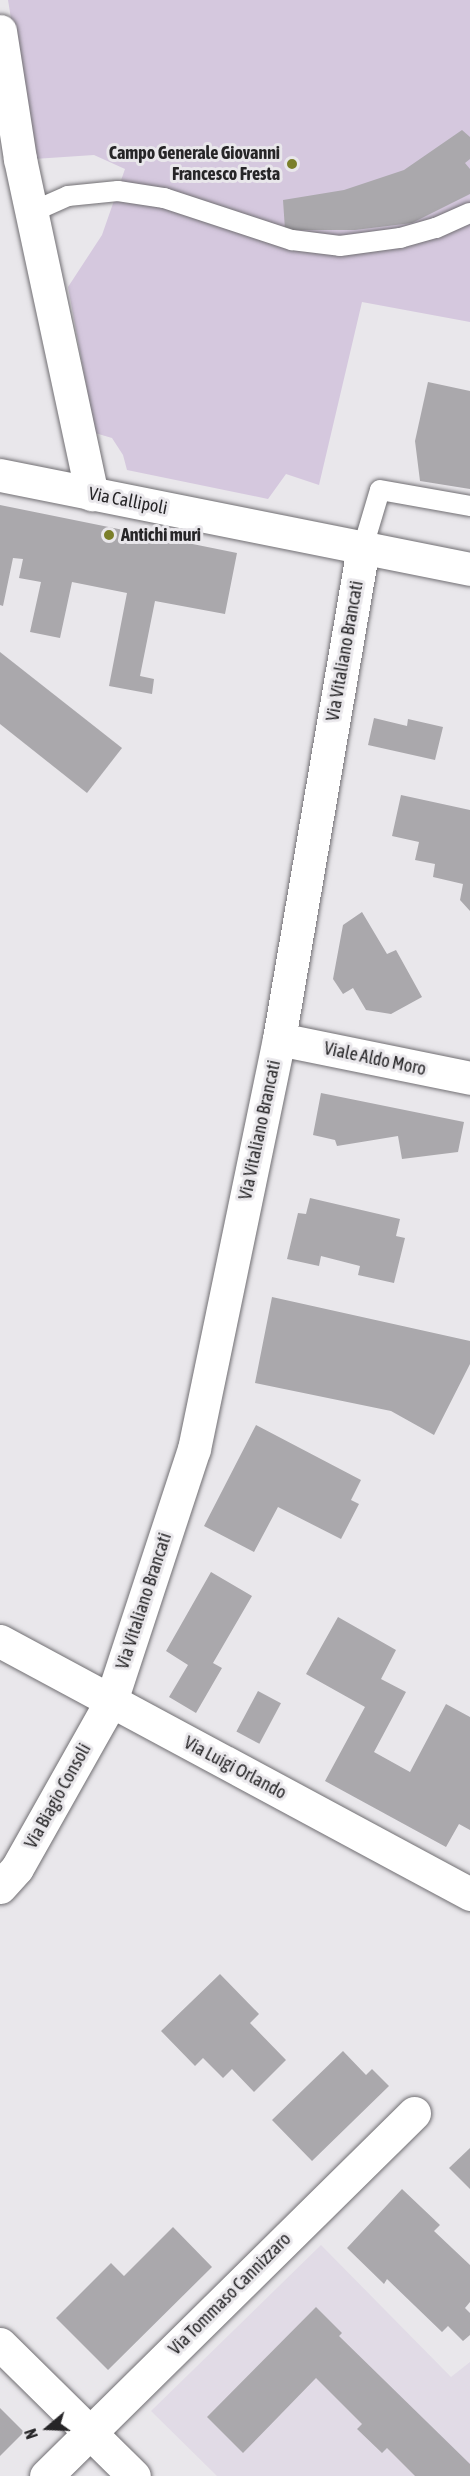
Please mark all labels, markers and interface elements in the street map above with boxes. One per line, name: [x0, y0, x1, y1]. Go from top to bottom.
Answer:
place label: Campo Generale Giovanni Francesco Fresta: [109, 143, 280, 186]
marker: Campo Generale Giovanni Francesco Fresta: [285, 157, 299, 171]
street label: Via Callipoli: [87, 483, 169, 519]
place label: Antichi muri: [121, 524, 201, 546]
marker: Antichi muri: [102, 528, 116, 542]
street label: Via Vitaliano Brancati: [322, 579, 368, 723]
street label: Viale Aldo Moro: [322, 1038, 428, 1080]
street label: Via Vitaliano Brancati: [235, 1058, 285, 1202]
street label: Via Vitaliano Brancati: [112, 1530, 176, 1672]
street label: Via Luigi Orlando: [180, 1732, 290, 1804]
street label: Via Biagio Consoli: [20, 1740, 96, 1852]
street label: Via Tommaso Cannizzaro: [164, 2228, 296, 2360]
north arrow: [18, 2398, 78, 2458]
text: N: [21, 2426, 41, 2441]

